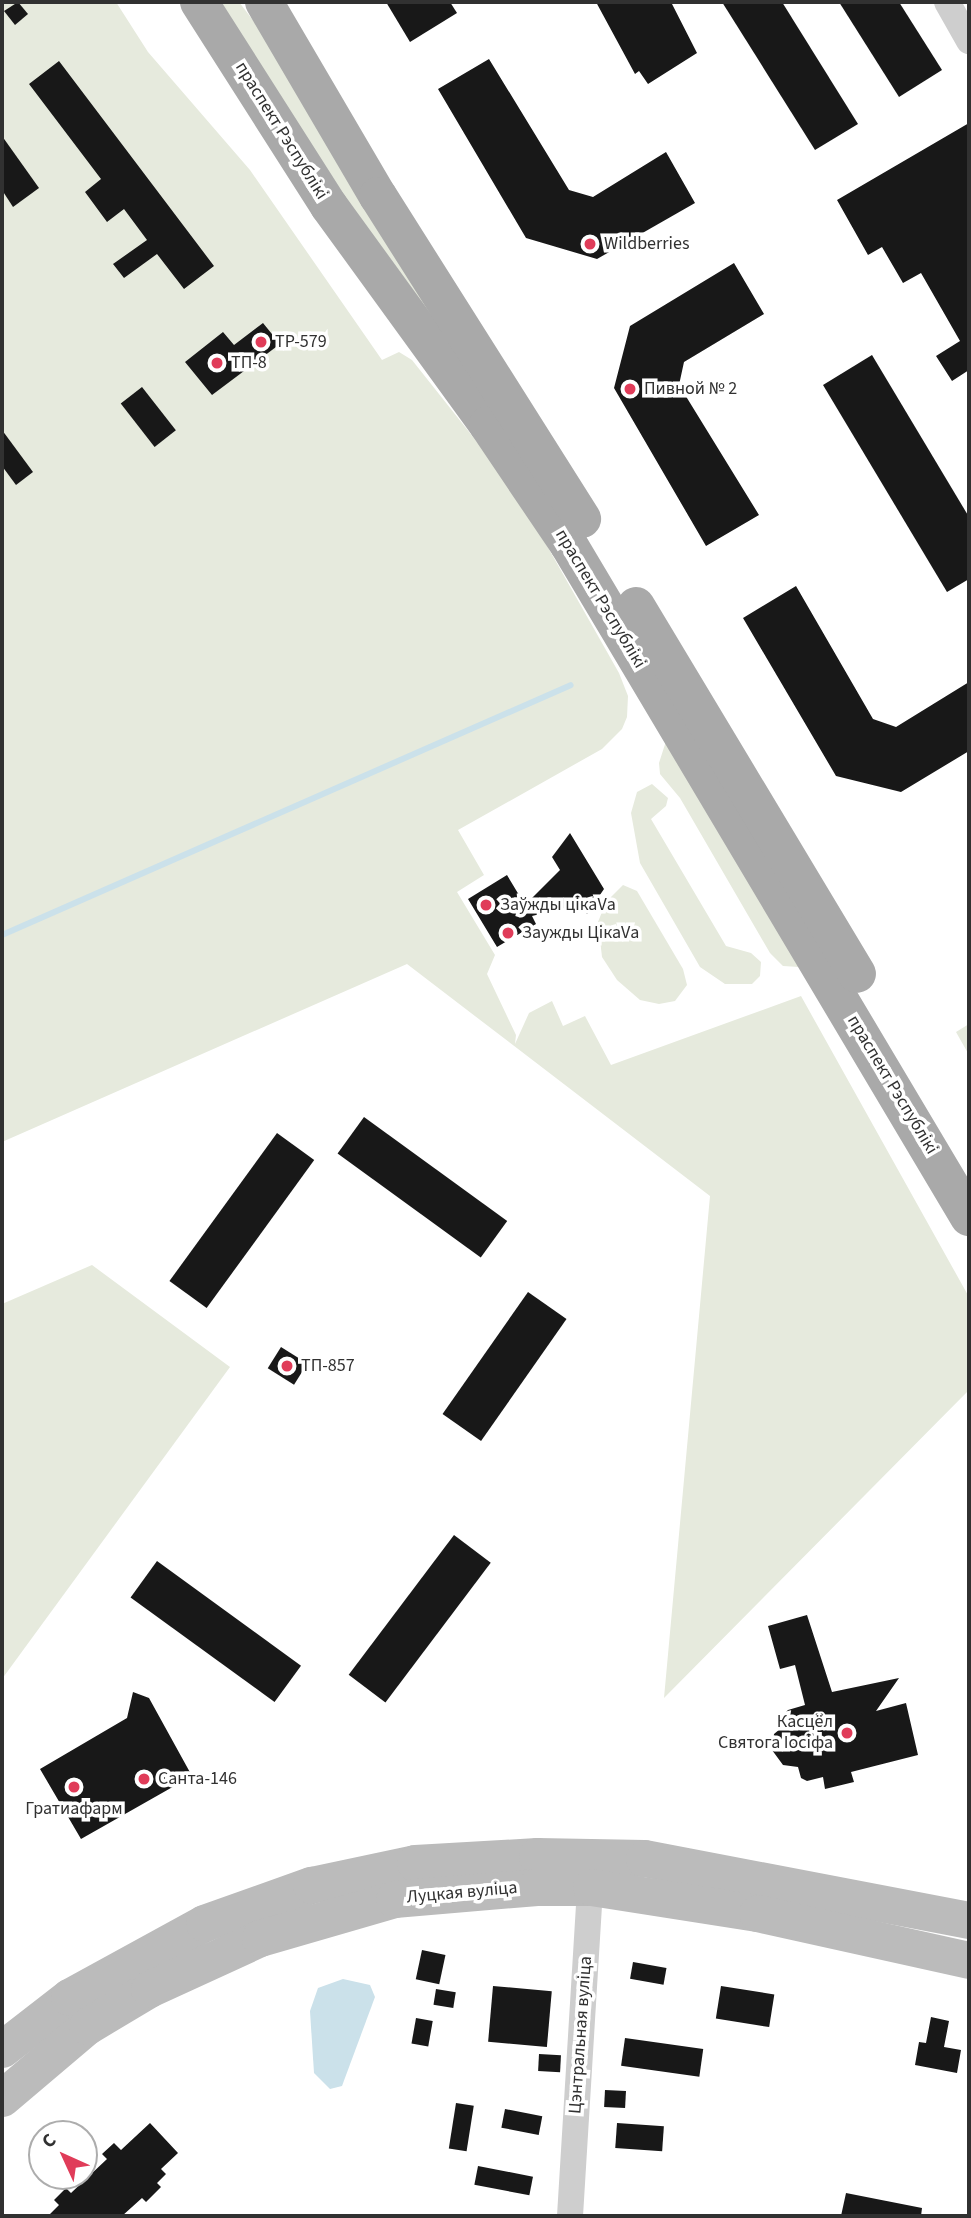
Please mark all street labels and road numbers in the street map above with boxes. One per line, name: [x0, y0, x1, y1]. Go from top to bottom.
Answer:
street label: праспект Рэспублікі: [230, 58, 332, 204]
street label: праспект Рэспублікі: [550, 526, 650, 672]
street label: праспект Рэспублікі: [842, 1012, 942, 1158]
street label: Луцкая вуліца: [406, 1877, 518, 1909]
street label: Цэнтральная вуліца: [565, 1955, 597, 2115]

